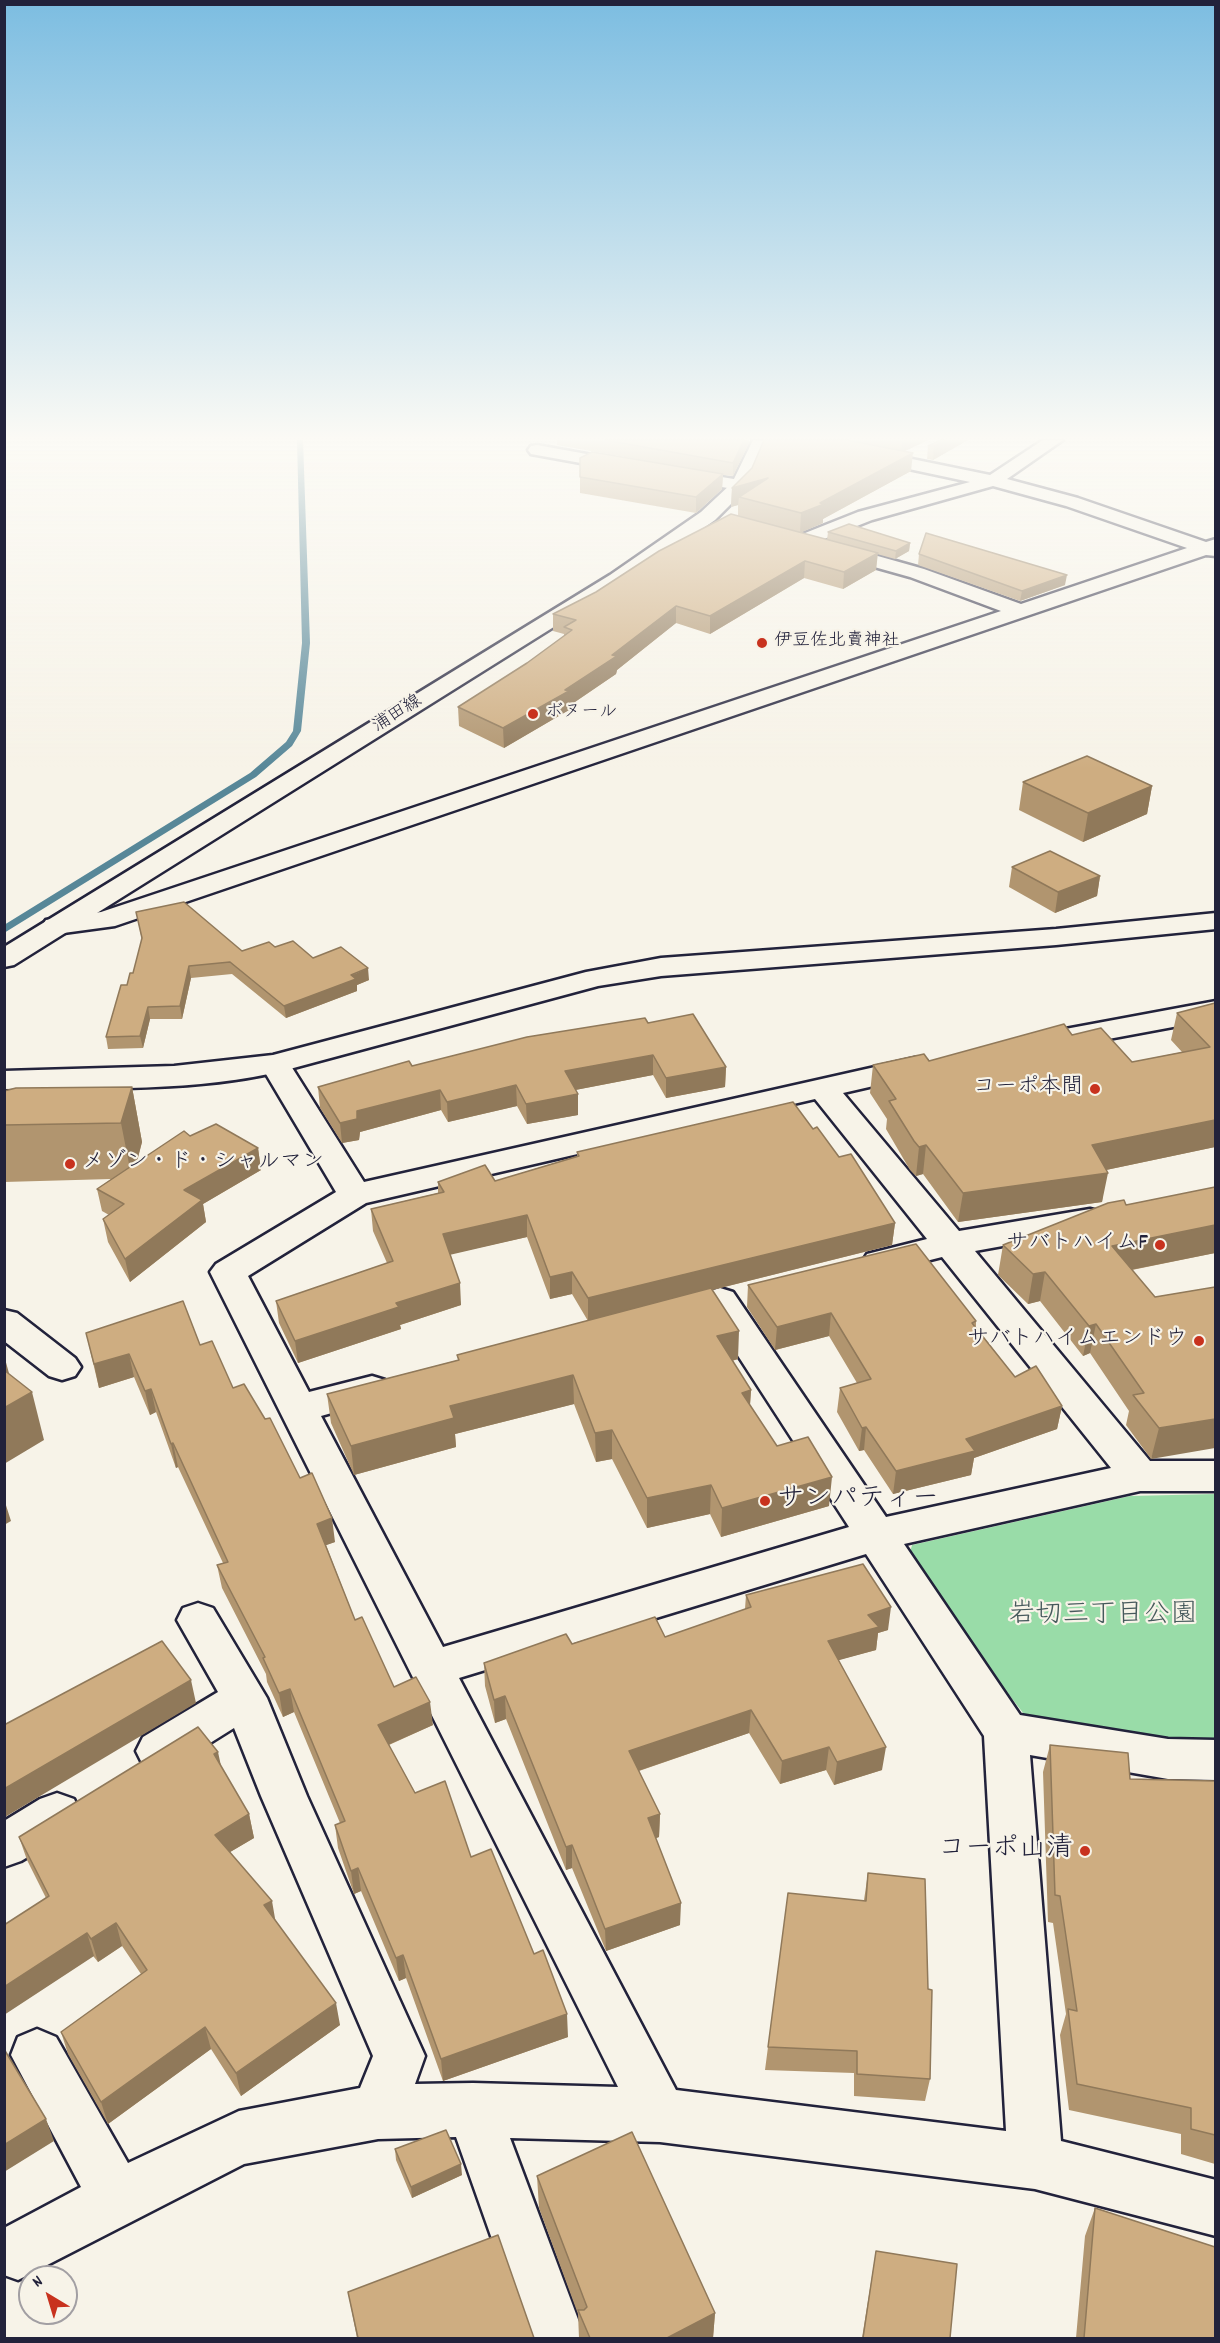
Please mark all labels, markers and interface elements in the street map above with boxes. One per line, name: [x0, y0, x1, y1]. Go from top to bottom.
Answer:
place label: 伊豆佐北賣神社: [774, 632, 900, 654]
marker: 伊豆佐北賣神社: [755, 636, 769, 650]
street label: 浦田線: [369, 692, 427, 738]
place label: ボヌール: [545, 703, 617, 725]
marker: ボヌール: [526, 707, 540, 721]
place label: コーポ本間: [973, 1076, 1083, 1102]
marker: コーポ本間: [1088, 1082, 1102, 1096]
place label: メゾン・ド・シャルマン: [82, 1151, 324, 1177]
marker: メゾン・ド・シャルマン: [63, 1157, 77, 1171]
place label: サバトハイムF: [1006, 1232, 1148, 1258]
marker: サバトハイムF: [1153, 1238, 1167, 1252]
place label: サバトハイムエンドウ: [967, 1328, 1187, 1354]
marker: サバトハイムエンドウ: [1192, 1334, 1206, 1348]
place label: サンパティー: [777, 1485, 939, 1517]
marker: サンパティー: [758, 1494, 772, 1508]
park label: 岩切三丁目公園: [1009, 1601, 1197, 1633]
place label: コーポ山清: [938, 1835, 1073, 1867]
marker: コーポ山清: [1078, 1844, 1092, 1858]
north arrow: [18, 2265, 78, 2325]
text: N: [28, 2271, 48, 2293]

